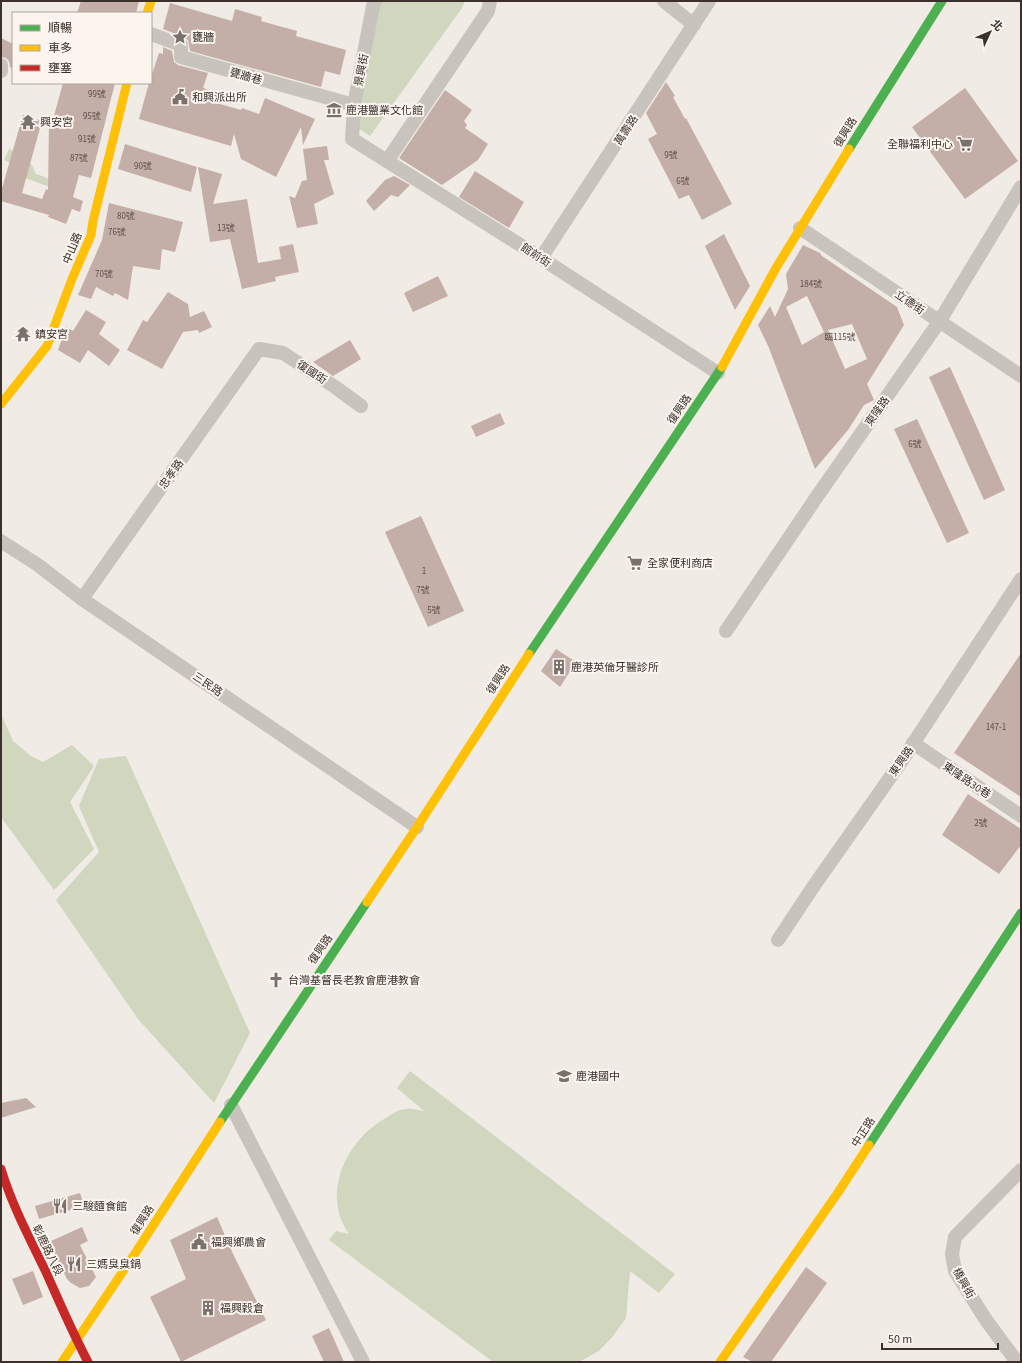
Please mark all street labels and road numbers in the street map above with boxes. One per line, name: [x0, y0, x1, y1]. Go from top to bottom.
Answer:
street label: 景興街: [351, 52, 372, 88]
street label: 甕牆巷: [228, 65, 264, 88]
street label: 萬壽路: [611, 112, 642, 148]
street label: 復興路: [830, 114, 861, 150]
street label: 中山路: [59, 230, 86, 266]
street label: 館前街: [518, 240, 554, 271]
street label: 立德街: [892, 287, 928, 318]
street label: 復國街: [294, 357, 330, 388]
street label: 復興路: [664, 391, 695, 427]
street label: 東隆路: [862, 393, 893, 429]
street label: 忠孝路: [156, 456, 187, 492]
street label: 復興路: [483, 661, 514, 697]
street label: 三民路: [190, 669, 226, 700]
street label: 東興路: [886, 743, 917, 779]
street label: 東隆路30巷: [940, 759, 994, 802]
street label: 復興路: [305, 931, 336, 967]
street label: 中正路: [848, 1114, 879, 1150]
street label: 復興路: [127, 1202, 158, 1238]
street label: 彰鹿路八段: [29, 1222, 66, 1278]
street label: 橋興街: [949, 1265, 978, 1301]

